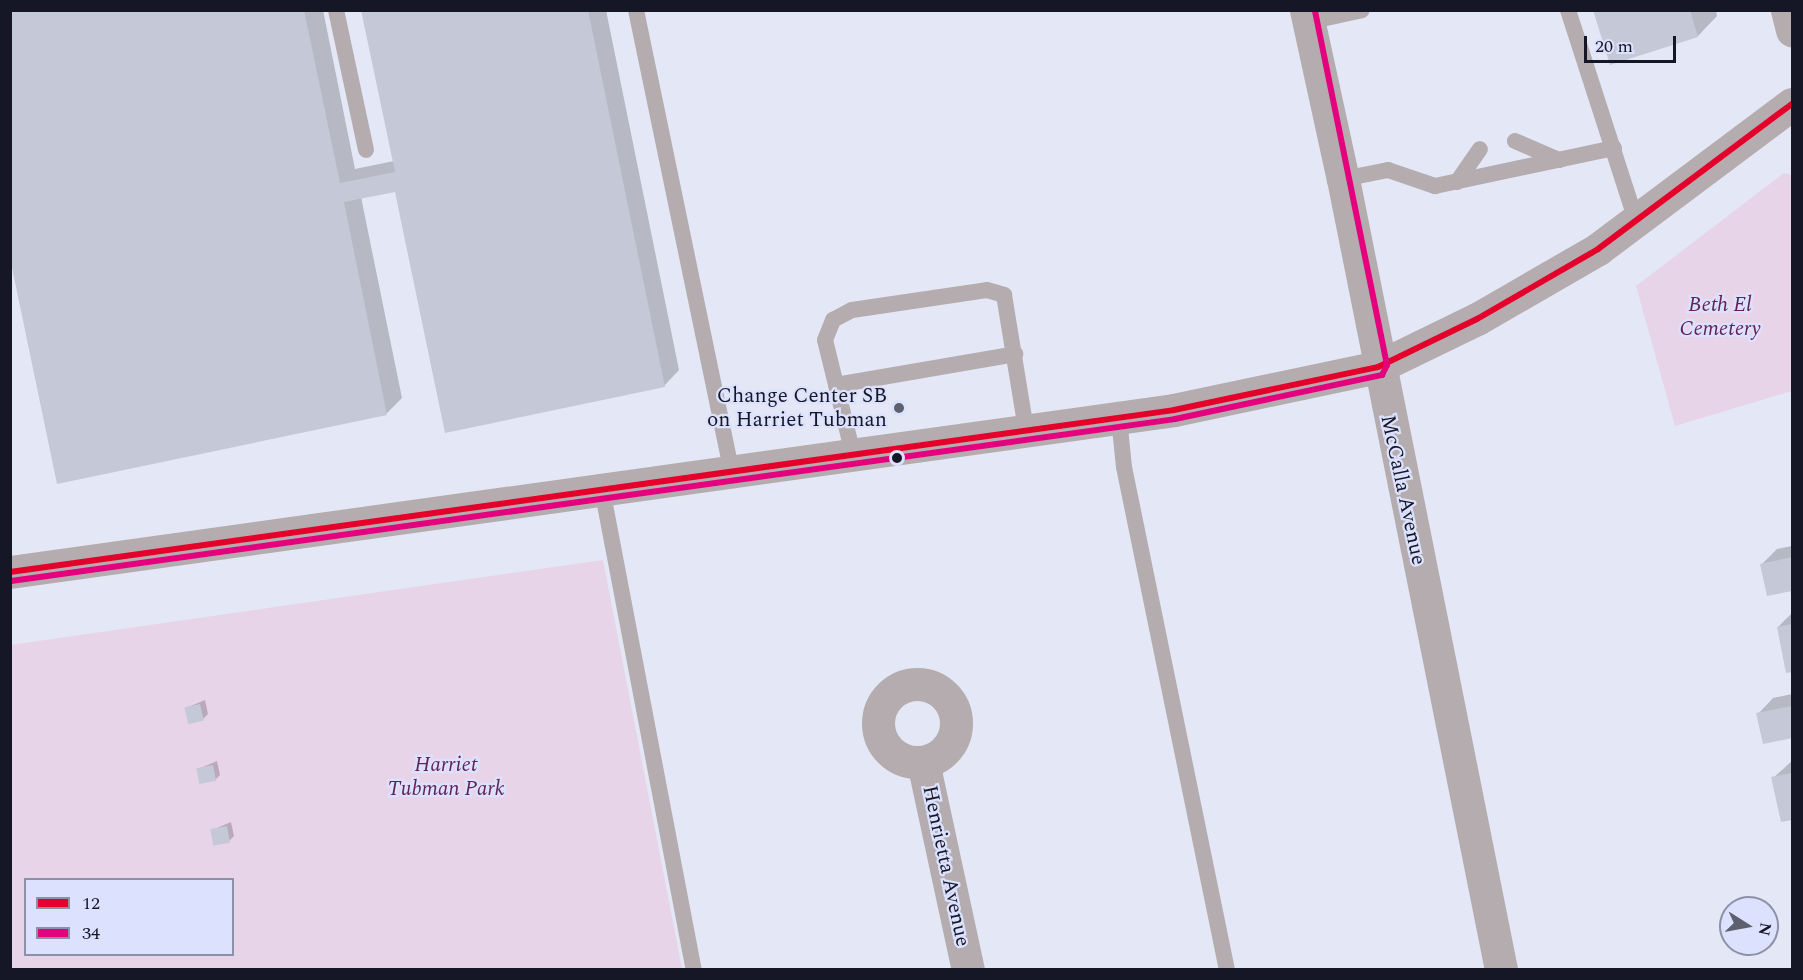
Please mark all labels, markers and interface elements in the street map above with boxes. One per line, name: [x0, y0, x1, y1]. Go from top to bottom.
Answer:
scale bar: [1587, 24, 1678, 62]
text: 20 m: [1595, 33, 1633, 60]
park label: Beth El Cemetery: [1679, 292, 1761, 342]
place label: Change Center SB on Harriet Tubman: [707, 383, 887, 433]
marker: Change Center SB on Harriet Tubman: [892, 401, 906, 415]
street label: McCalla Avenue: [1375, 413, 1431, 567]
unlabelled marker: [891, 452, 903, 464]
park label: Harriet Tubman Park: [388, 752, 504, 802]
street label: Henrietta Avenue: [917, 783, 975, 949]
legend: [24, 878, 234, 956]
text: 12: [82, 890, 100, 917]
north arrow: [1719, 896, 1779, 956]
text: 34: [82, 920, 100, 947]
text: N: [1752, 920, 1778, 938]

